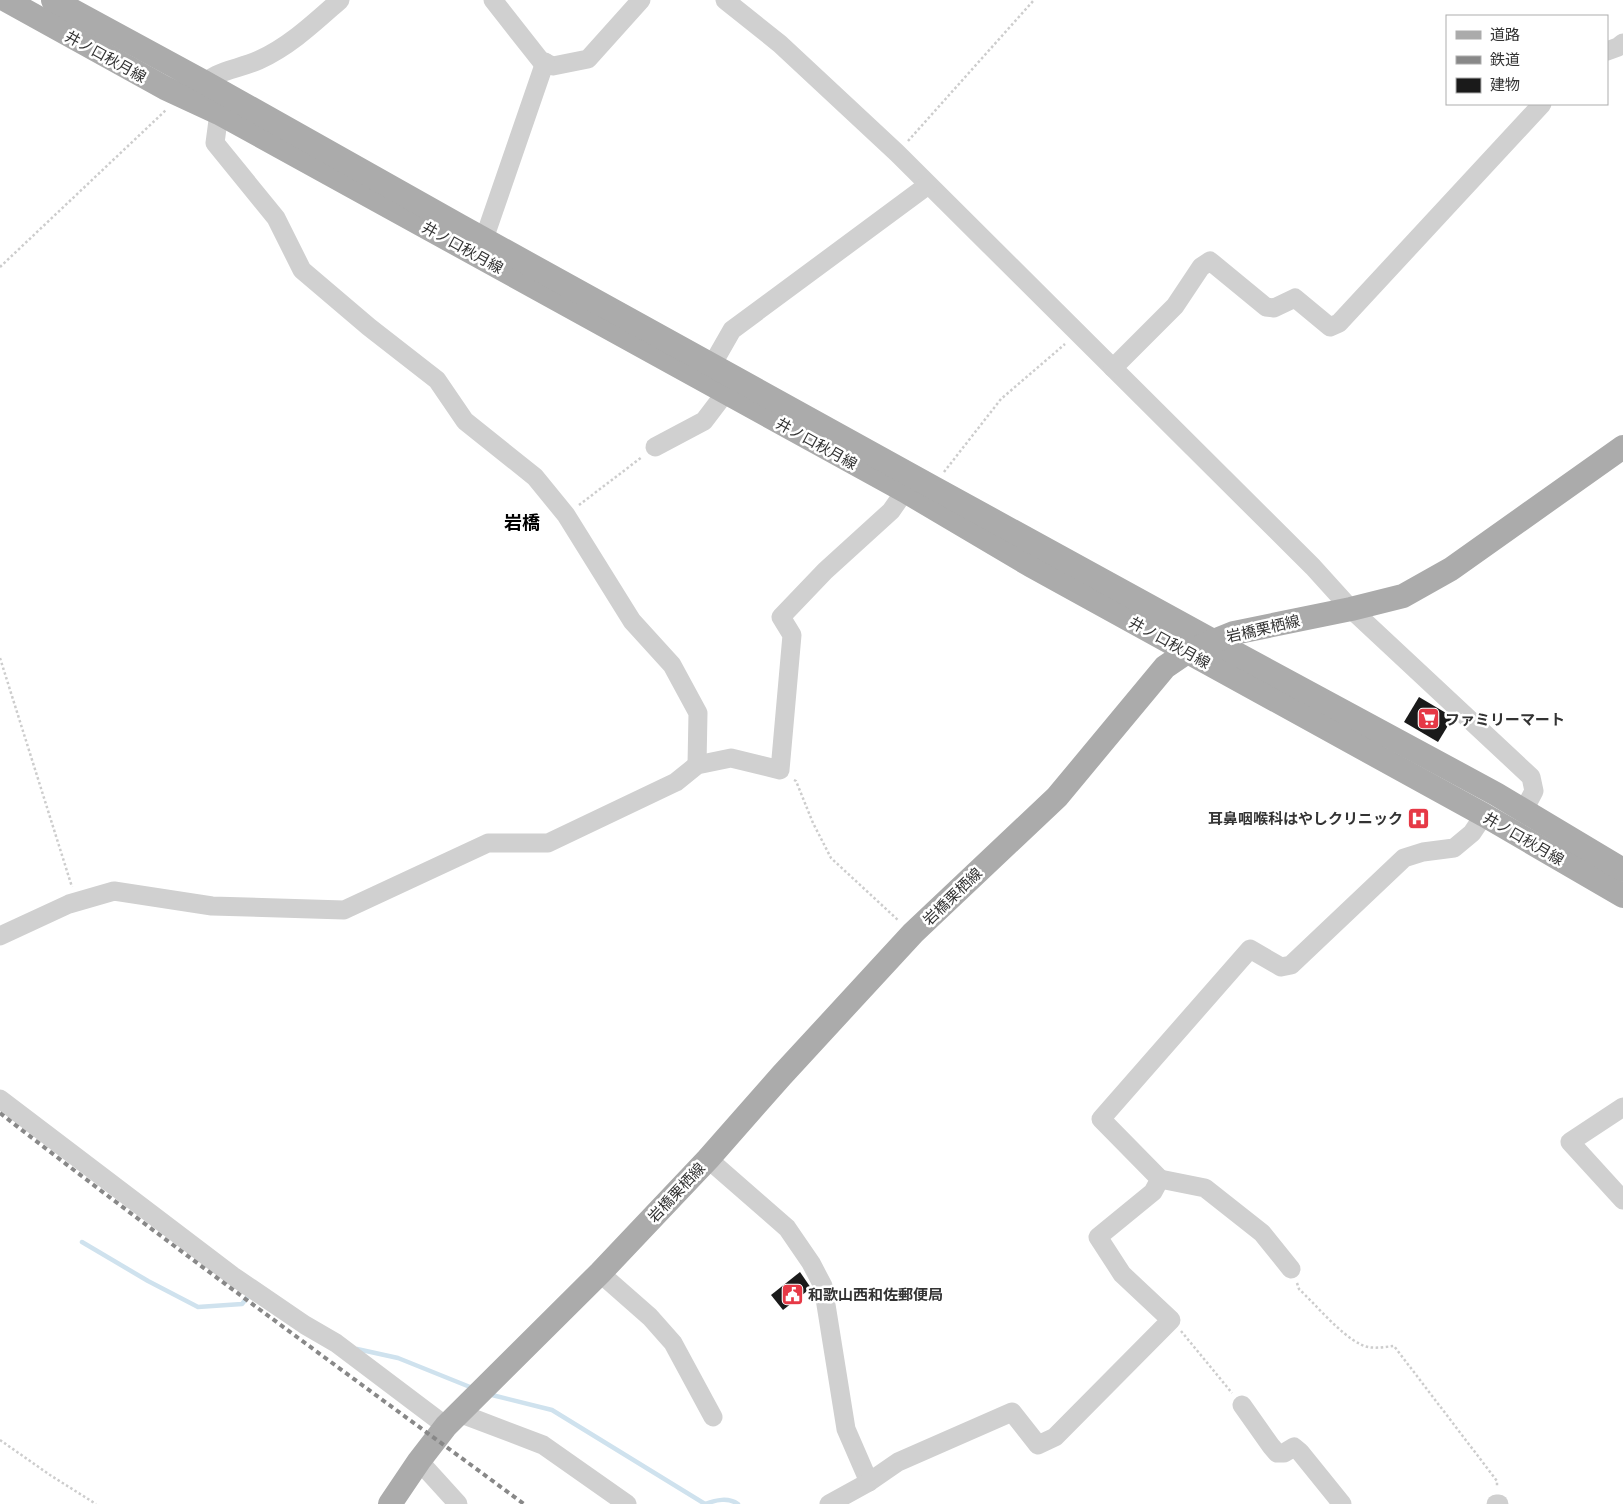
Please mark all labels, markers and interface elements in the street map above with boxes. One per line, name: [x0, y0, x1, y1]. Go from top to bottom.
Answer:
legend: [1446, 15, 1608, 105]
text: 道路: [1490, 25, 1520, 43]
street label: 井ノ口秋月線: [62, 26, 150, 86]
text: 鉄道: [1490, 50, 1520, 68]
text: 建物: [1490, 75, 1520, 93]
street label: 井ノ口秋月線: [419, 217, 507, 277]
street label: 井ノ口秋月線: [773, 413, 861, 473]
district label: 岩橋: [504, 511, 540, 533]
street label: 岩橋栗栖線: [1224, 611, 1302, 645]
street label: 井ノ口秋月線: [1126, 612, 1214, 672]
supermarket icon: ファミリーマート: [1417, 707, 1441, 731]
place label: ファミリーマート: [1445, 710, 1565, 728]
hospital icon: 耳鼻咽喉科はやしクリニック: [1407, 806, 1431, 830]
street label: 井ノ口秋月線: [1481, 808, 1567, 868]
place label: 耳鼻咽喉科はやしクリニック: [1208, 809, 1403, 827]
street label: 岩橋栗栖線: [919, 863, 985, 929]
street label: 岩橋栗栖線: [644, 1158, 708, 1226]
public building icon: 和歌山西和佐郵便局: [780, 1282, 804, 1306]
place label: 和歌山西和佐郵便局: [808, 1285, 943, 1303]

